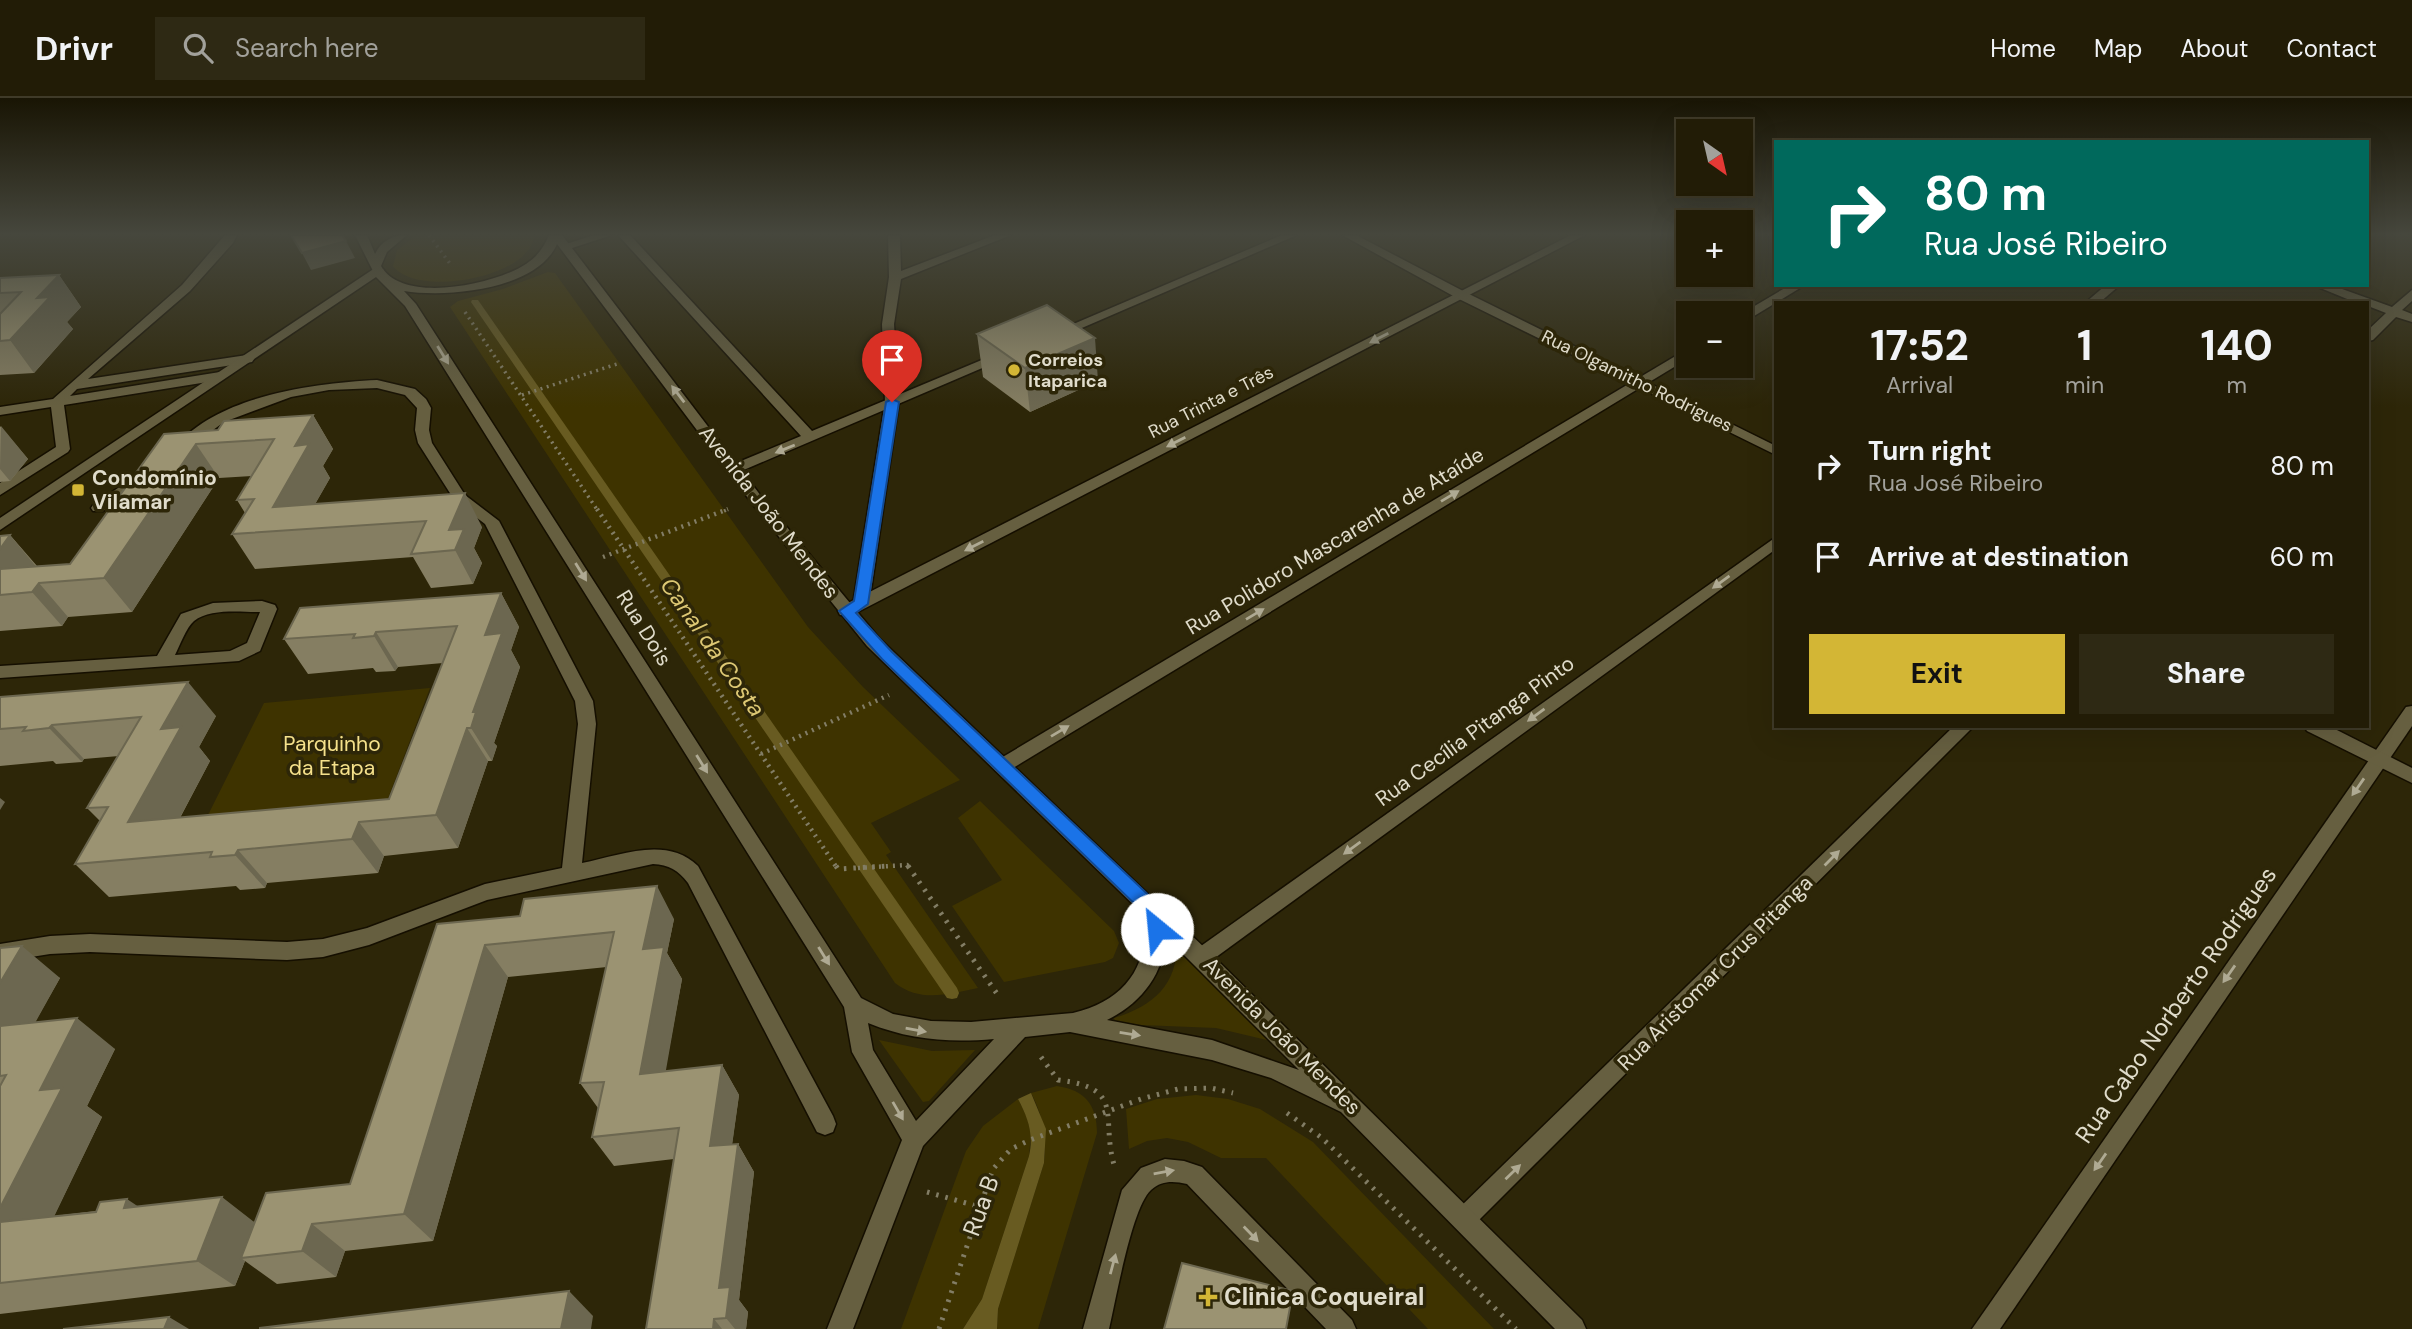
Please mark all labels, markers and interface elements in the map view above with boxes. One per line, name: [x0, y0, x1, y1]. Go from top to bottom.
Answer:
search box: [155, 17, 645, 80]
text: Drivr: [35, 27, 113, 70]
icon: search: [179, 29, 217, 67]
text: Search here: [235, 31, 378, 65]
text: Home: [1990, 33, 2056, 64]
text: Map: [2094, 33, 2142, 64]
text: About: [2180, 33, 2249, 64]
text: Contact: [2287, 33, 2377, 64]
north arrow: [1676, 119, 1754, 196]
map controls: [1676, 119, 1753, 378]
text: 80 m: [1924, 161, 2047, 225]
icon: right: [1809, 168, 1900, 259]
button: +: [1676, 210, 1753, 287]
text: Rua José Ribeiro: [1924, 223, 2168, 265]
button: −: [1676, 301, 1753, 378]
text: 17:52: [1870, 318, 1969, 373]
text: 1: [2077, 318, 2092, 373]
text: 140: [2201, 318, 2273, 373]
street label: Rua Olgamitho Rodrigues: [1538, 324, 1736, 438]
pin: [862, 330, 922, 402]
one-way arrow: [1369, 332, 1389, 343]
icon: arrive: [873, 341, 911, 379]
one-way arrow: [437, 346, 450, 365]
place label: Correios Itaparica: [1028, 348, 1107, 393]
street label: Rua Trinta e Três: [1144, 360, 1278, 444]
marker: Correios Itaparica: [1006, 362, 1022, 378]
text: Arrival: [1886, 370, 1953, 400]
text: min: [2065, 370, 2104, 400]
text: m: [2226, 370, 2247, 400]
one-way arrow: [671, 385, 685, 403]
street label: Avenida João Mendes: [693, 420, 845, 604]
text: Turn right: [1868, 434, 1992, 468]
one-way arrow: [1166, 436, 1186, 447]
street label: Rua Polidoro Mascarenha de Ataíde: [1181, 441, 1489, 641]
one-way arrow: [774, 443, 795, 454]
icon: right: [1809, 447, 1847, 485]
text: 80 m: [2270, 449, 2334, 483]
place label: Condomínio Vilamar: [92, 464, 217, 516]
text: Rua José Ribeiro: [1868, 468, 2043, 498]
marker: Condomínio Vilamar: [70, 482, 86, 498]
one-way arrow: [1441, 490, 1460, 502]
icon: arrive: [1809, 538, 1847, 576]
one-way arrow: [964, 540, 984, 551]
text: Arrive at destination: [1868, 540, 2129, 574]
text: 60 m: [2270, 540, 2334, 574]
one-way arrow: [574, 562, 587, 581]
water label: Canal da Costa: [654, 571, 772, 723]
one-way arrow: [1712, 575, 1730, 589]
street label: Rua Dois: [610, 585, 678, 671]
one-way arrow: [1246, 607, 1265, 620]
button: Exit: [1809, 634, 2065, 714]
button: Share: [2079, 634, 2334, 714]
street label: Rua Cecília Pitanga Pinto: [1370, 649, 1580, 813]
one-way arrow: [1527, 708, 1545, 722]
one-way arrow: [1051, 725, 1070, 737]
park label: Parquinho da Etapa: [283, 730, 381, 782]
one-way arrow: [696, 754, 709, 774]
one-way arrow: [2351, 778, 2365, 796]
one-way arrow: [1343, 841, 1361, 855]
one-way arrow: [1823, 850, 1840, 866]
street label: Rua Cabo Norberto Rodrigues: [2068, 860, 2283, 1149]
street label: Rua Aristomar Crus Pitanga: [1611, 869, 1819, 1077]
position arrow: [1120, 892, 1194, 966]
one-way arrow: [817, 947, 830, 966]
street label: Avenida João Mendes: [1197, 951, 1367, 1121]
one-way arrow: [2222, 965, 2236, 983]
one-way arrow: [905, 1025, 927, 1036]
one-way arrow: [1119, 1029, 1141, 1040]
one-way arrow: [892, 1102, 904, 1121]
one-way arrow: [2094, 1152, 2107, 1171]
one-way arrow: [1504, 1165, 1521, 1181]
one-way arrow: [1153, 1166, 1175, 1177]
street label: Rua B: [955, 1171, 1006, 1240]
one-way arrow: [1243, 1225, 1259, 1242]
one-way arrow: [1108, 1252, 1119, 1274]
place label: Clinica Coqueiral: [1224, 1281, 1425, 1312]
marker: Clinica Coqueiral: [1198, 1287, 1218, 1307]

